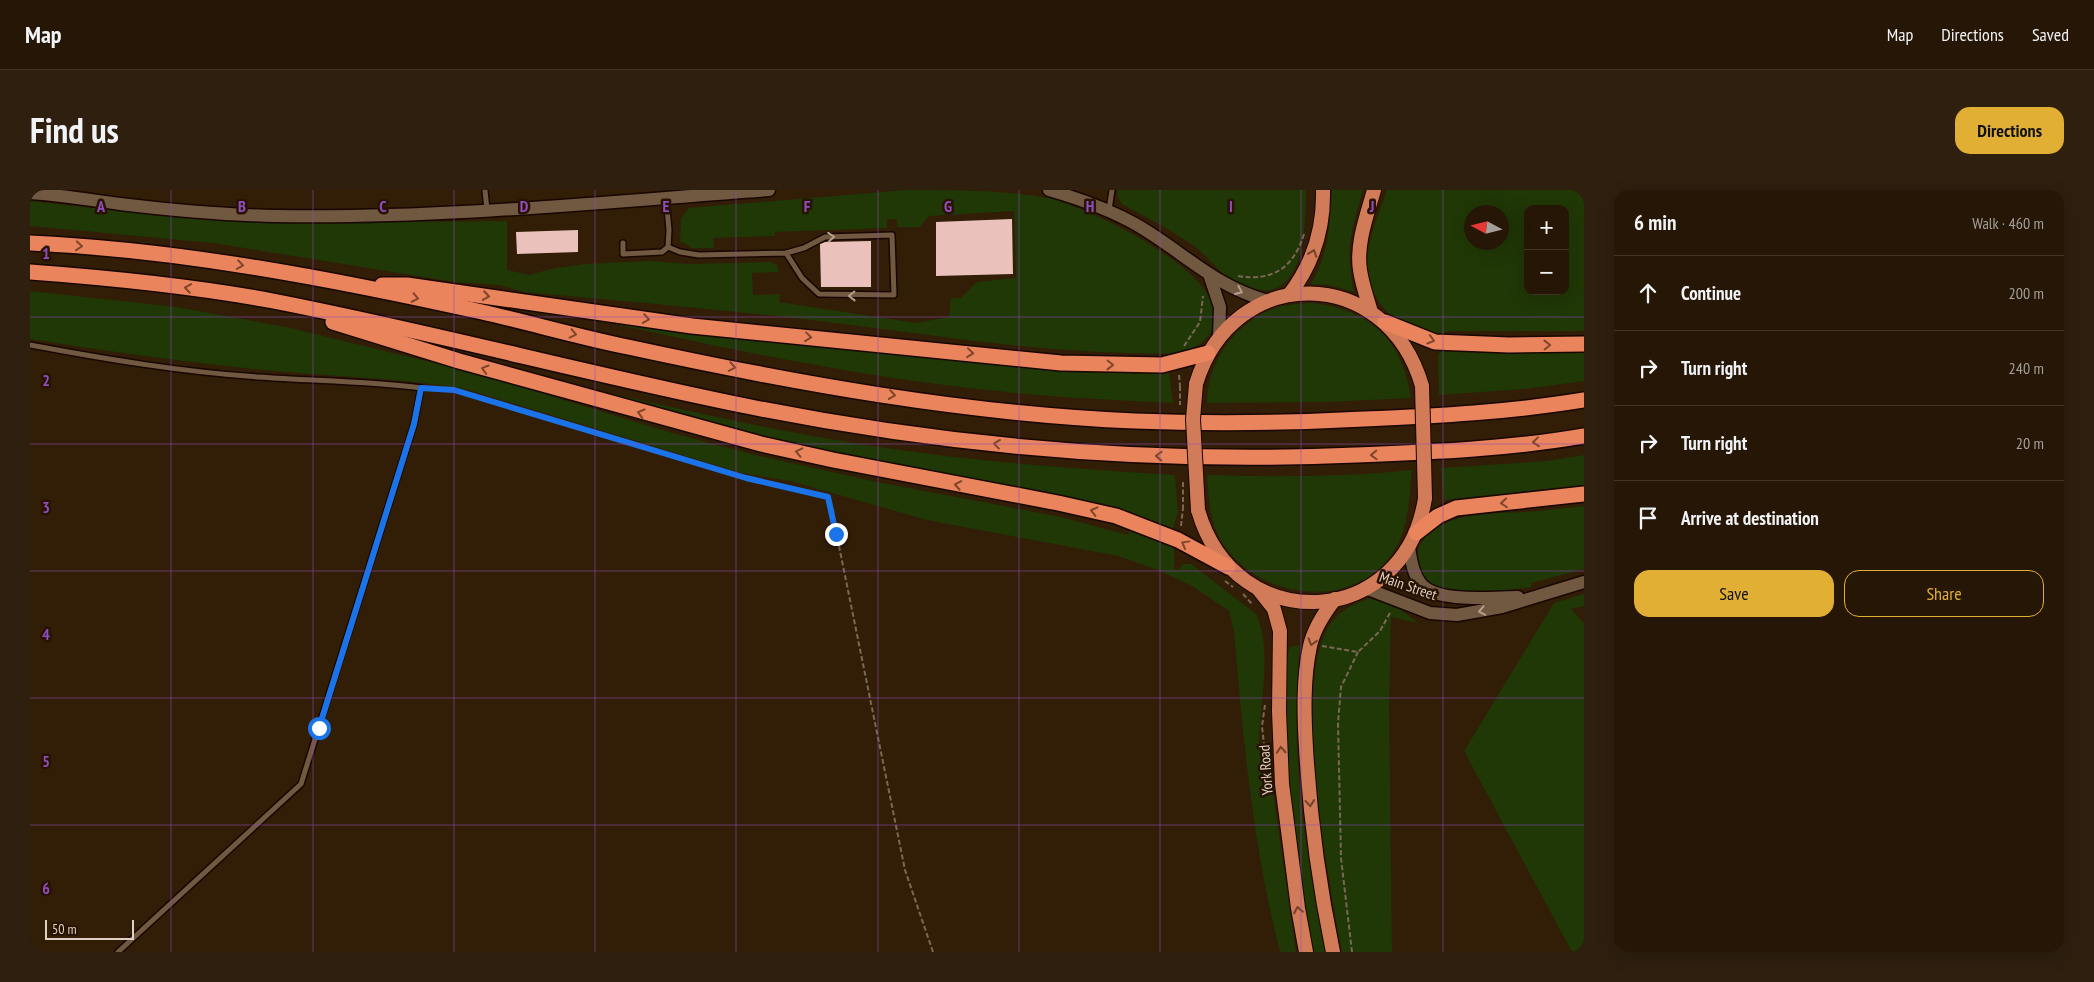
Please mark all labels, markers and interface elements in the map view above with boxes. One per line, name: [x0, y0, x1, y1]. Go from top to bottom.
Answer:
text: Map: [25, 19, 62, 50]
text: Map: [1887, 23, 1913, 46]
text: Directions: [1941, 23, 2004, 46]
text: Saved: [2032, 23, 2069, 46]
text: Find us: [30, 107, 119, 153]
button: Directions: [1955, 107, 2064, 154]
text: A: [96, 196, 106, 216]
text: B: [238, 196, 246, 216]
text: C: [379, 196, 387, 216]
text: D: [520, 196, 529, 216]
text: E: [663, 196, 670, 216]
text: F: [804, 196, 811, 216]
text: G: [944, 196, 952, 216]
text: H: [1086, 196, 1094, 216]
text: I: [1229, 196, 1233, 216]
text: J: [1369, 196, 1374, 216]
north arrow: [1464, 205, 1509, 250]
map controls: [1524, 205, 1569, 295]
button: +: [1524, 205, 1569, 250]
text: 6 min: [1634, 209, 1676, 236]
text: Walk · 460 m: [1972, 213, 2044, 233]
one-way arrow: [827, 232, 835, 243]
one-way arrow: [75, 240, 83, 251]
text: 1: [42, 243, 50, 263]
one-way arrow: [1307, 250, 1317, 258]
button: −: [1524, 250, 1569, 295]
one-way arrow: [236, 259, 244, 269]
icon: ahead: [1634, 279, 1662, 307]
text: Continue: [1681, 281, 1741, 305]
one-way arrow: [184, 283, 193, 293]
text: 200 m: [2009, 283, 2044, 303]
one-way arrow: [1234, 285, 1242, 295]
one-way arrow: [481, 290, 490, 300]
one-way arrow: [848, 290, 856, 301]
one-way arrow: [411, 292, 419, 303]
one-way arrow: [642, 314, 651, 324]
one-way arrow: [569, 328, 578, 339]
one-way arrow: [804, 332, 812, 343]
one-way arrow: [1426, 334, 1434, 344]
one-way arrow: [1543, 339, 1551, 350]
one-way arrow: [966, 347, 974, 358]
icon: right: [1634, 354, 1662, 382]
text: Turn right: [1681, 356, 1747, 380]
text: 240 m: [2009, 358, 2044, 378]
one-way arrow: [1106, 360, 1114, 371]
one-way arrow: [728, 362, 737, 372]
one-way arrow: [481, 364, 489, 374]
text: 2: [42, 370, 50, 390]
one-way arrow: [888, 390, 897, 400]
one-way arrow: [637, 408, 646, 418]
icon: right: [1634, 429, 1662, 457]
text: Turn right: [1681, 431, 1747, 455]
text: 20 m: [2016, 433, 2044, 453]
one-way arrow: [1531, 436, 1539, 447]
one-way arrow: [993, 439, 1001, 450]
one-way arrow: [794, 447, 803, 458]
one-way arrow: [1369, 449, 1377, 460]
one-way arrow: [1155, 451, 1163, 462]
one-way arrow: [953, 480, 962, 490]
text: 3: [42, 497, 50, 517]
one-way arrow: [1500, 497, 1508, 508]
icon: arrive: [1634, 504, 1662, 532]
one-way arrow: [1090, 506, 1099, 517]
text: Arrive at destination: [1681, 506, 1819, 530]
route end: [825, 523, 848, 546]
one-way arrow: [1182, 540, 1191, 550]
street label: Main Street: [1377, 567, 1439, 604]
button: Save: [1634, 570, 1834, 617]
button: Share: [1844, 570, 2044, 617]
one-way arrow: [1477, 605, 1486, 616]
text: 4: [42, 624, 50, 644]
one-way arrow: [1308, 637, 1318, 645]
route start: [308, 717, 331, 740]
street label: York Road: [1254, 744, 1277, 796]
one-way arrow: [1276, 746, 1286, 754]
text: 5: [42, 751, 50, 771]
one-way arrow: [1304, 799, 1315, 807]
text: 6: [42, 878, 50, 898]
one-way arrow: [1294, 906, 1304, 915]
scale bar: [45, 917, 134, 940]
text: 50 m: [52, 920, 77, 938]

